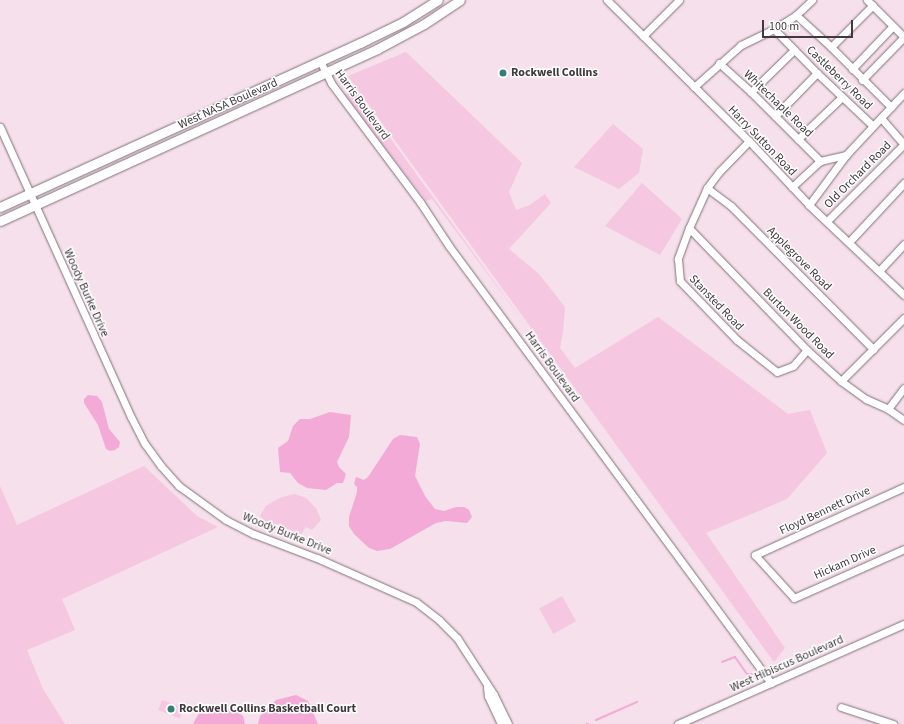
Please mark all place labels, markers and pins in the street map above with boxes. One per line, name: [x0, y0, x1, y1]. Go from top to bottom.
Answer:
place label: Rockwell Collins: [511, 66, 598, 80]
marker: Rockwell Collins: [498, 68, 508, 78]
place label: Rockwell Collins Basketball Court: [179, 702, 356, 716]
marker: Rockwell Collins Basketball Court: [166, 704, 176, 714]

